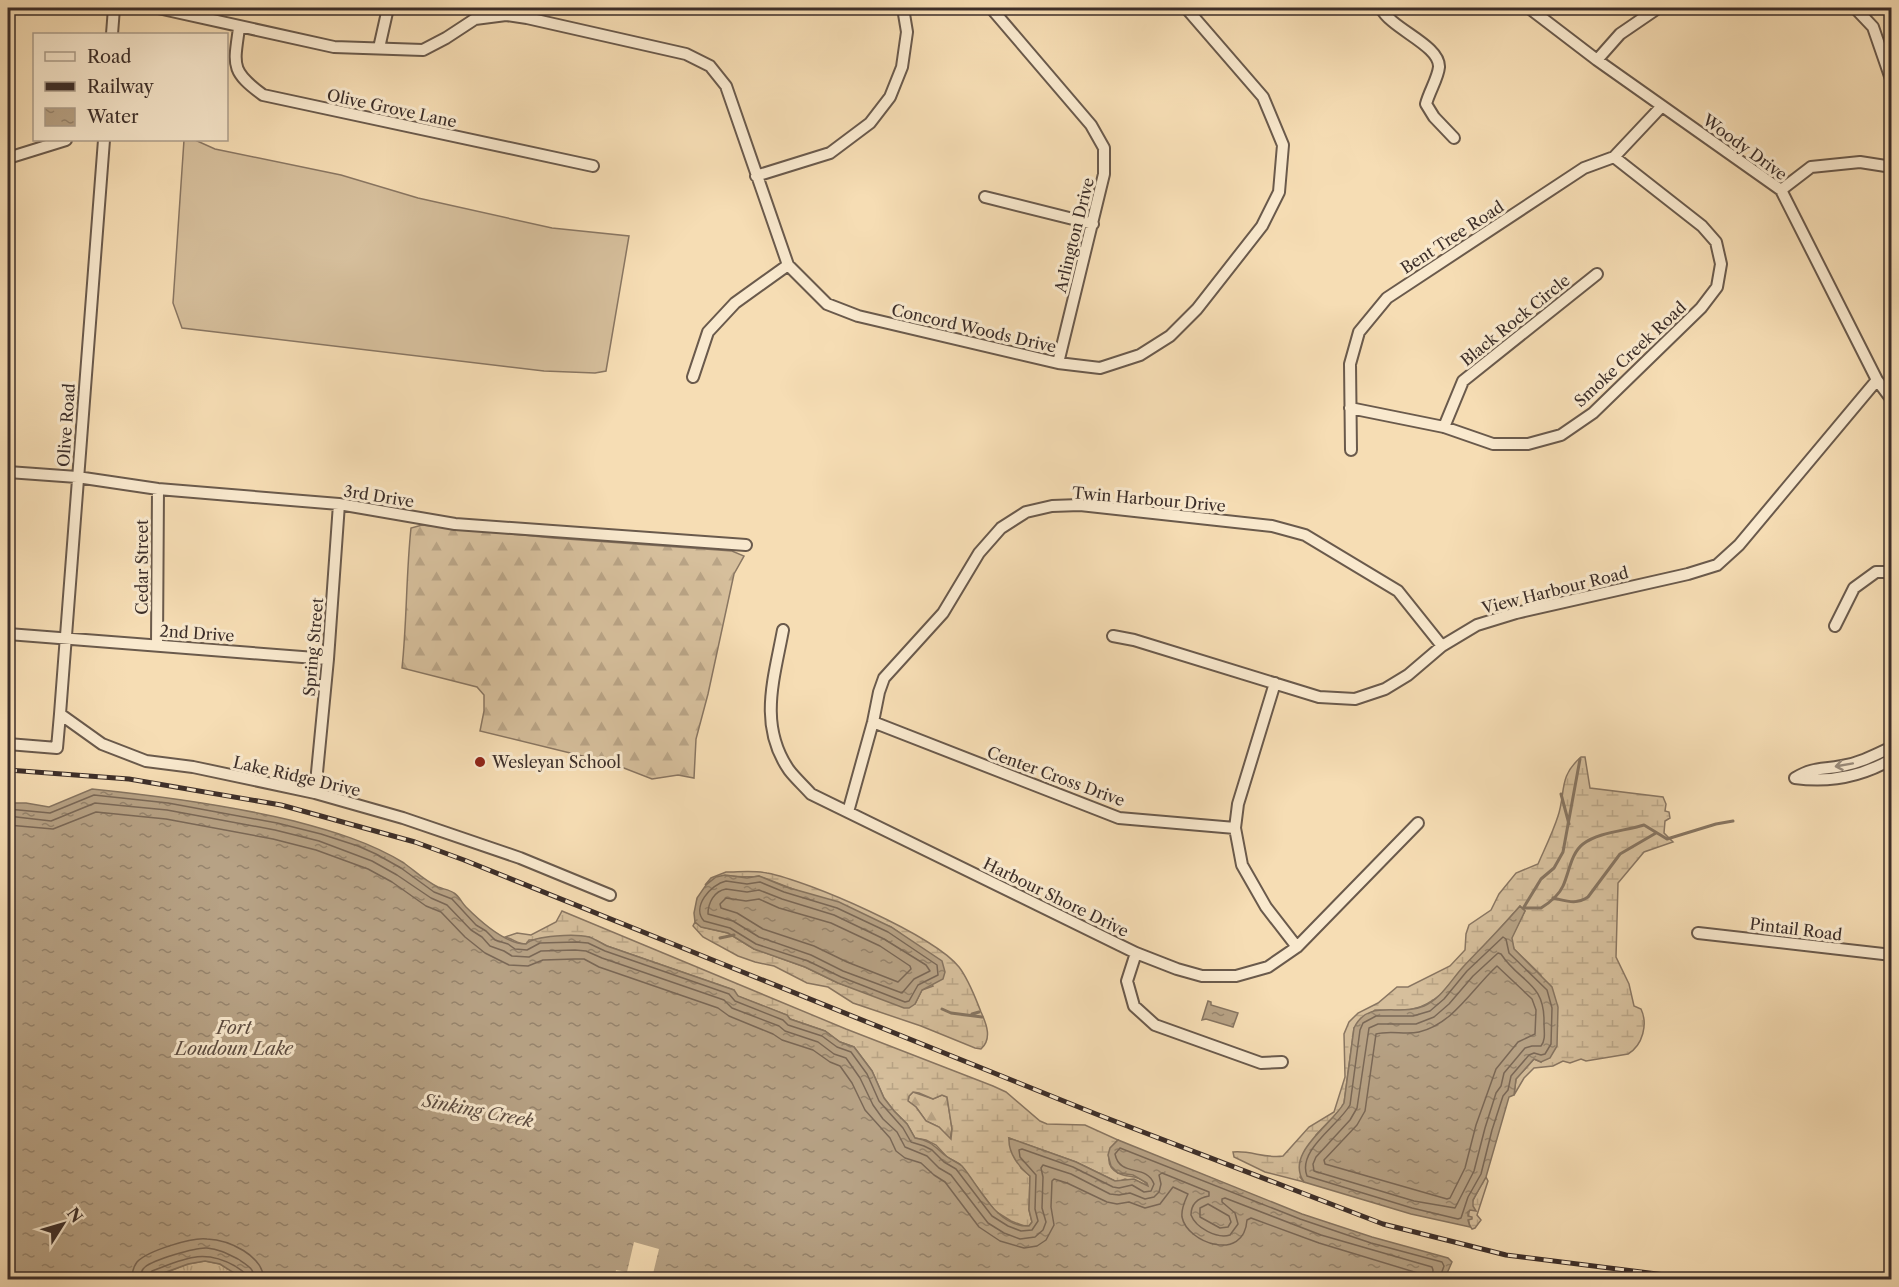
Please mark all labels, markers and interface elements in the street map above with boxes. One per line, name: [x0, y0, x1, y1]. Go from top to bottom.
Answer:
legend: [33, 33, 228, 141]
text: Road: [87, 46, 132, 68]
text: Railway: [87, 76, 155, 98]
street label: Olive Grove Lane: [325, 84, 459, 132]
text: Water: [86, 106, 139, 128]
street label: Woody Drive: [1698, 109, 1791, 184]
street label: Arlington Drive: [1050, 175, 1098, 296]
street label: Bent Tree Road: [1397, 196, 1508, 278]
street label: Black Rock Circle: [1456, 270, 1574, 370]
street label: Smoke Creek Road: [1570, 297, 1690, 411]
street label: Concord Woods Drive: [890, 299, 1058, 357]
street label: Olive Road: [53, 382, 79, 467]
street label: 3rd Drive: [342, 481, 416, 511]
street label: Twin Harbour Drive: [1071, 482, 1227, 516]
street label: Cedar Street: [132, 519, 152, 615]
street label: View Harbour Road: [1479, 562, 1631, 618]
street label: Spring Street: [299, 596, 327, 697]
street label: 2nd Drive: [159, 620, 235, 646]
street label: Center Cross Drive: [984, 742, 1128, 810]
street label: Lake Ridge Drive: [231, 752, 363, 800]
place label: Wesleyan School: [491, 752, 621, 772]
marker: Wesleyan School: [473, 755, 487, 769]
one-way arrow: [1835, 760, 1854, 771]
street label: Harbour Shore Drive: [980, 853, 1132, 941]
street label: Pintail Road: [1749, 913, 1844, 945]
water label: Fort Loudoun Lake: [173, 1017, 294, 1060]
water label: Sinking Creek: [420, 1089, 536, 1133]
north arrow: [33, 1194, 93, 1254]
text: N: [63, 1203, 87, 1227]

